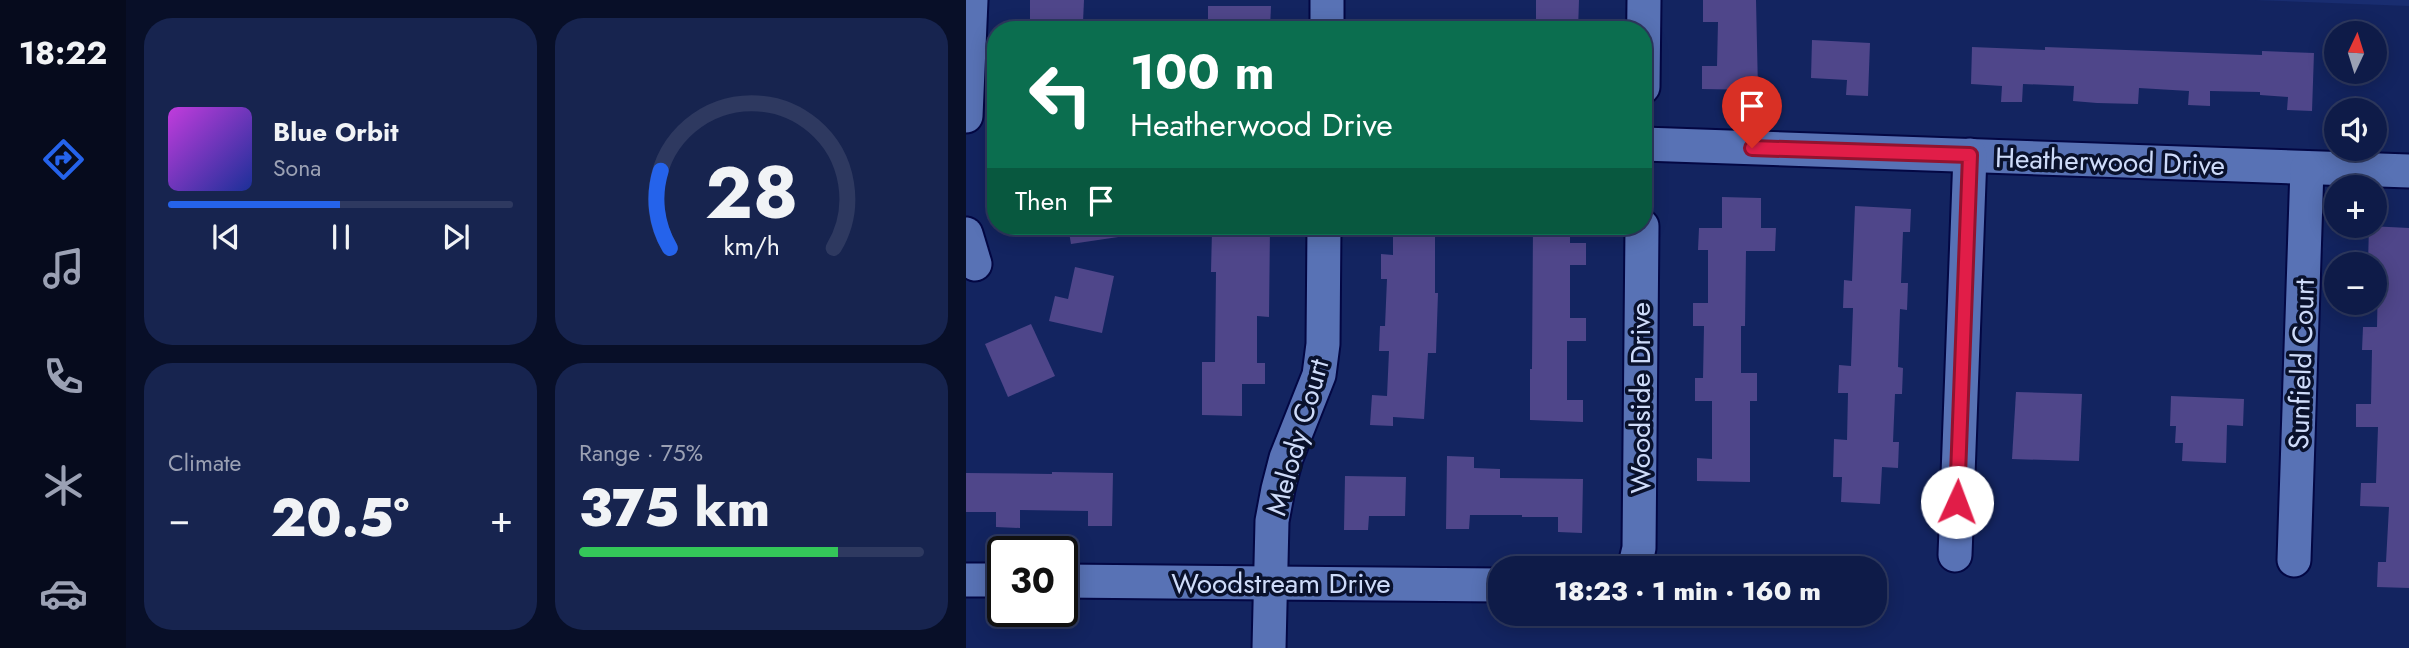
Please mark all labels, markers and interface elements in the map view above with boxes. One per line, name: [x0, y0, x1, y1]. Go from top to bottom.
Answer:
north arrow: [2324, 21, 2387, 84]
map controls: [2324, 21, 2387, 315]
text: 18:22: [19, 30, 107, 76]
text: 100 m: [1130, 37, 1275, 107]
icon: left: [1015, 49, 1106, 140]
pin: [1722, 76, 1782, 148]
icon: arrive: [1733, 87, 1771, 125]
button: sound: [2324, 98, 2387, 161]
text: Heatherwood Drive: [1130, 102, 1393, 148]
text: Blue Orbit: [273, 113, 398, 151]
icon: directions: [39, 135, 88, 184]
street label: Heatherwood Drive: [1994, 137, 2226, 186]
text: 28: [705, 140, 798, 245]
text: Sona: [273, 151, 321, 185]
button: +: [2324, 175, 2387, 238]
text: Then: [1015, 182, 1068, 220]
icon: arrive: [1082, 182, 1120, 220]
icon: previous: [207, 218, 245, 256]
icon: pause: [322, 218, 360, 256]
icon: next: [437, 218, 475, 256]
text: km/h: [723, 228, 780, 264]
icon: music: [39, 244, 88, 293]
button: −: [2324, 252, 2387, 315]
street label: Sunfield Court: [2278, 278, 2325, 450]
street label: Woodside Drive: [1620, 302, 1661, 494]
icon: phone: [39, 352, 88, 401]
street label: Melody Court: [1256, 354, 1339, 520]
text: Range · 75%: [579, 436, 703, 470]
text: Climate: [168, 446, 241, 480]
icon: climate: [39, 461, 88, 510]
position arrow: [1920, 465, 1994, 539]
text: 375 km: [579, 470, 770, 546]
text: 20.5°: [271, 480, 409, 556]
text: −: [168, 491, 190, 546]
text: +: [490, 491, 513, 546]
speed limit sign: 30: [987, 536, 1078, 627]
street label: Woodstream Drive: [1171, 563, 1391, 604]
icon: car: [39, 569, 88, 618]
text: 18:23 · 1 min · 160 m: [1554, 572, 1821, 610]

